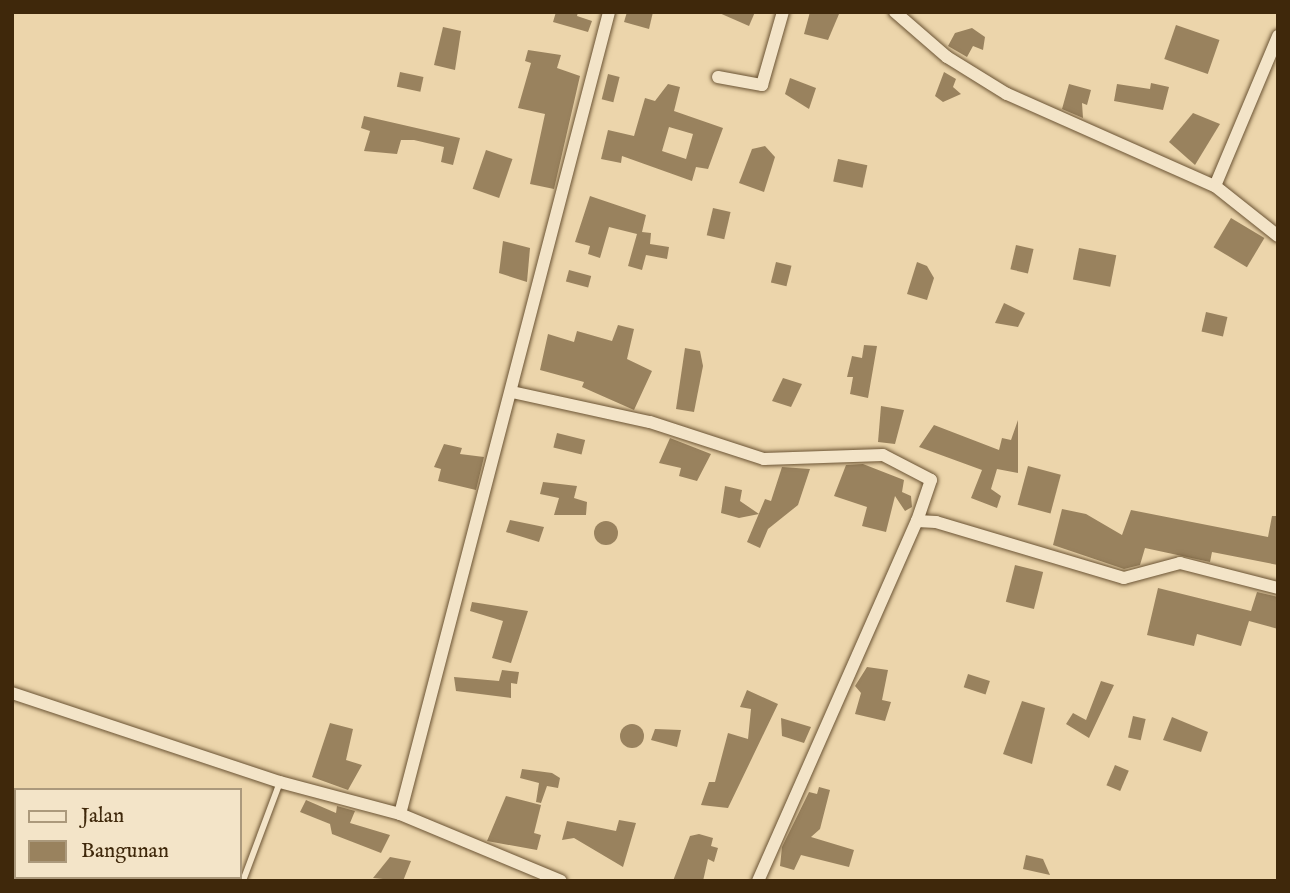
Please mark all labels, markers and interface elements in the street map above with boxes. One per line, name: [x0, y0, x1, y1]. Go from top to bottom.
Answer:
legend: [14, 788, 242, 879]
text: Jalan: [81, 803, 124, 830]
text: Bangunan: [81, 838, 169, 865]

